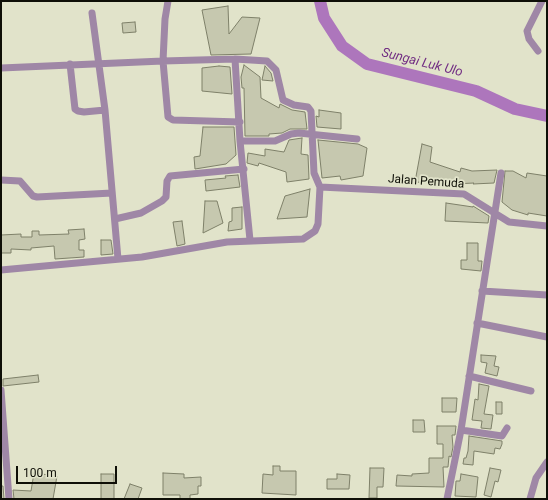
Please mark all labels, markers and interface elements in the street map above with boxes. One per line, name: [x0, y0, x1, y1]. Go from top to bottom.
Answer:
water label: Sungai Luk Ulo: [380, 45, 464, 81]
street label: Jalan Pemuda: [387, 172, 465, 192]
scale bar: [18, 458, 119, 484]
text: 100 m: [23, 466, 57, 480]

